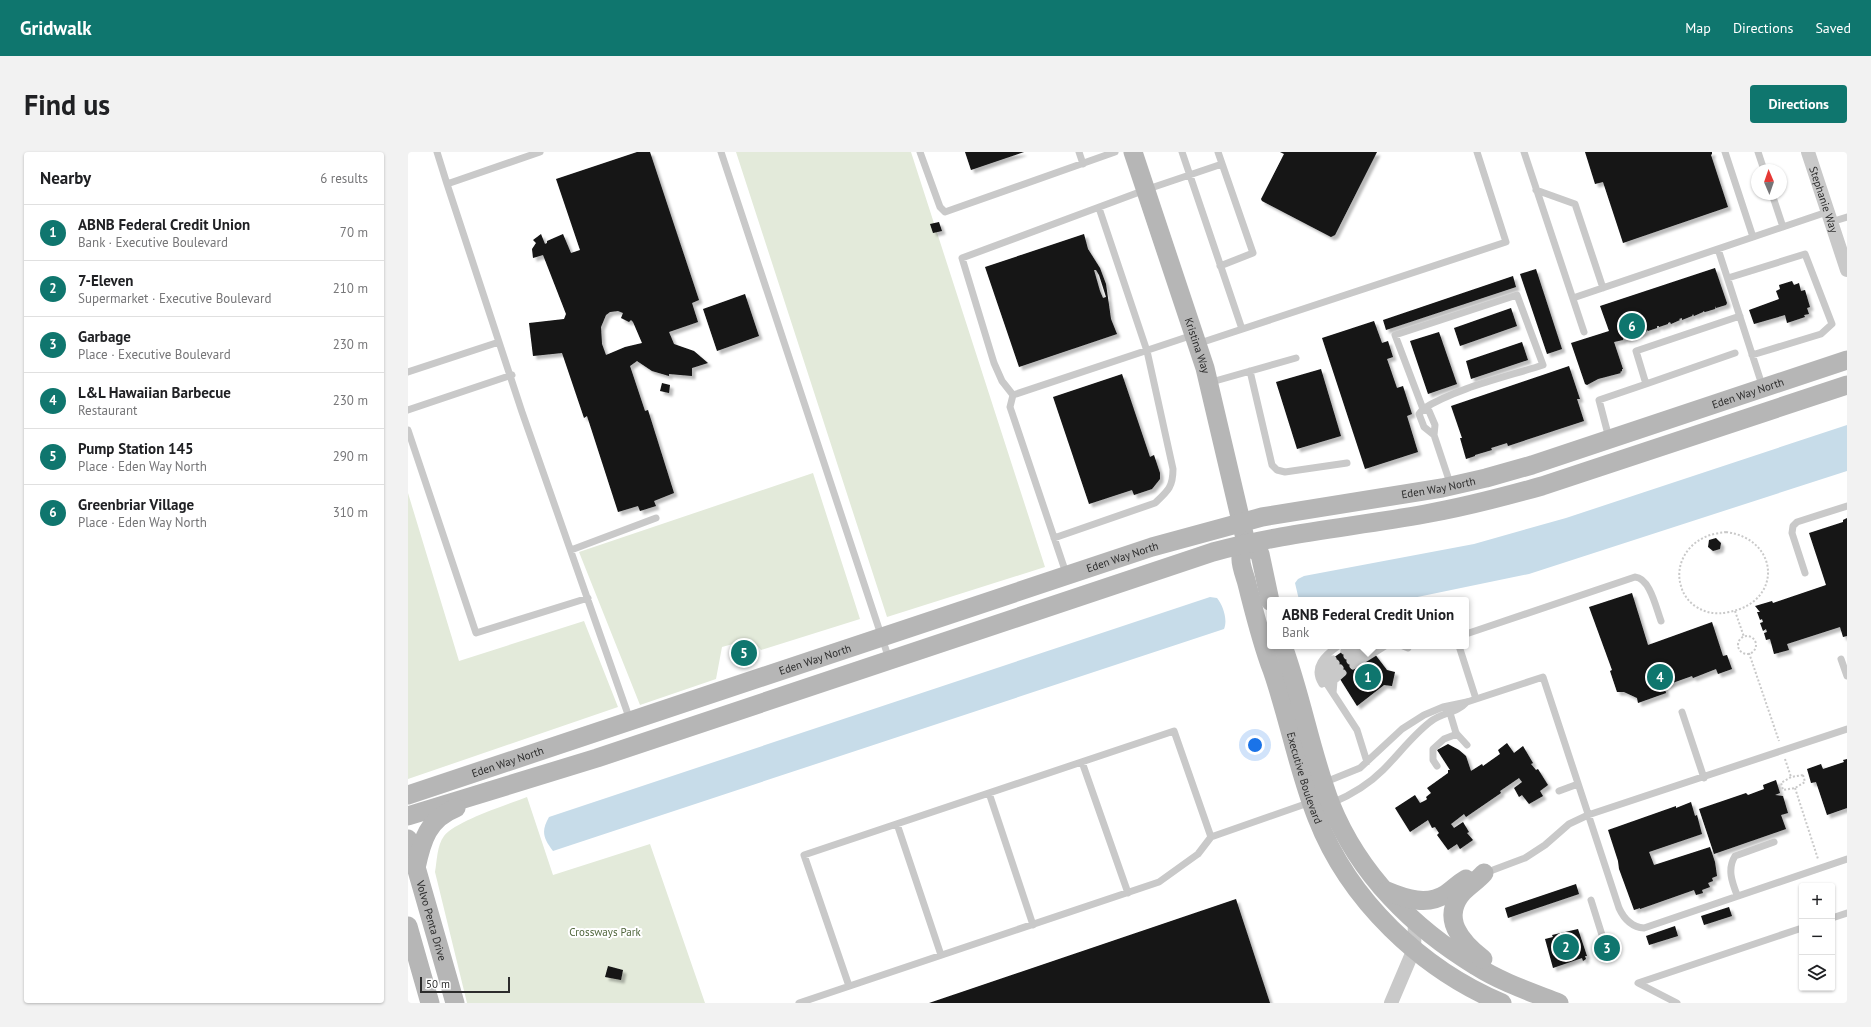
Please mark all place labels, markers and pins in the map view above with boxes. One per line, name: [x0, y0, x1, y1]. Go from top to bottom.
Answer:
pin: 6: [1619, 311, 1645, 341]
pin: 5: [731, 638, 757, 668]
pin: 1: [1355, 662, 1381, 692]
pin: 4: [1647, 662, 1673, 692]
pin: 2: [1553, 932, 1579, 962]
pin: 3: [1594, 933, 1620, 963]

